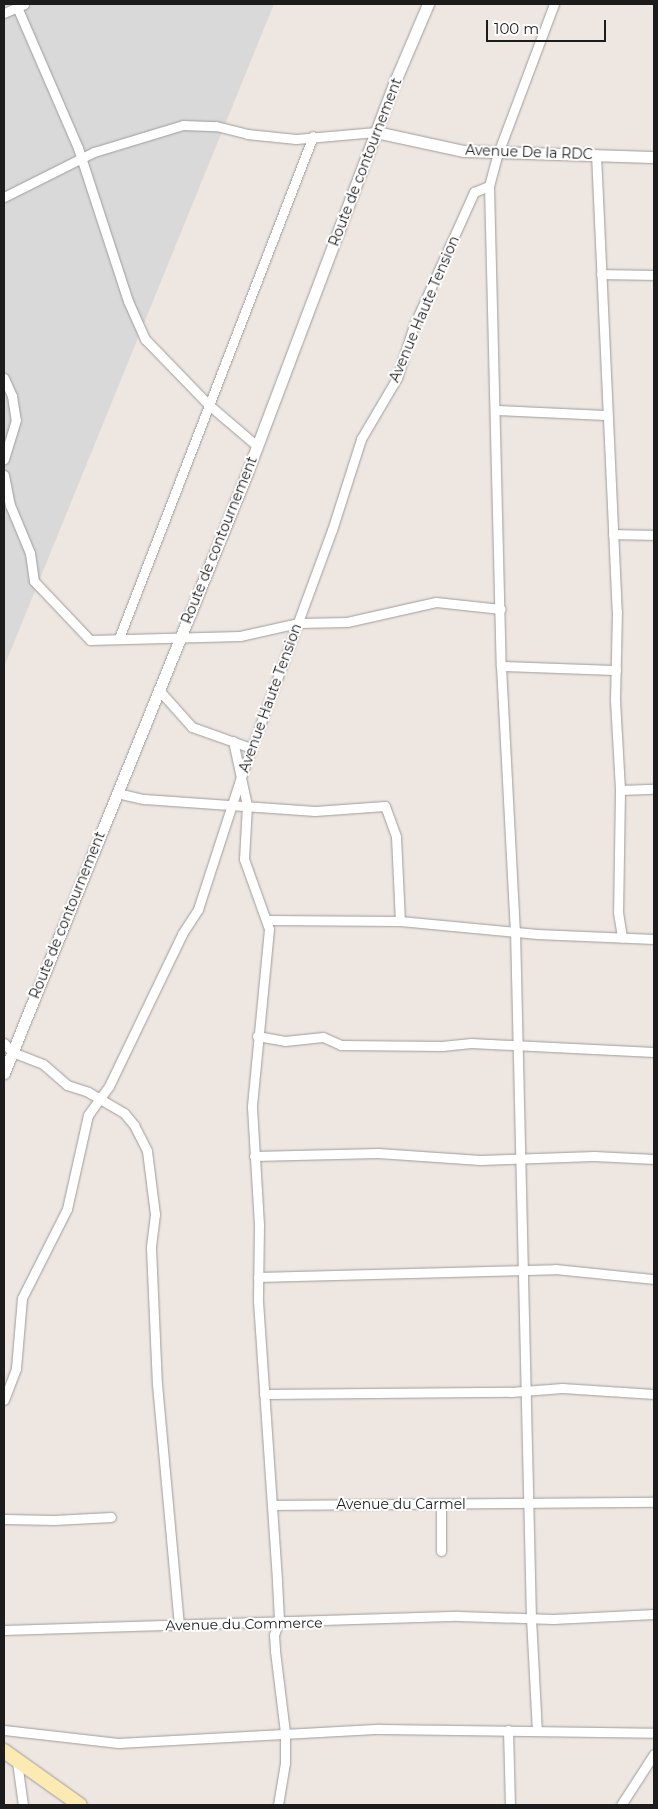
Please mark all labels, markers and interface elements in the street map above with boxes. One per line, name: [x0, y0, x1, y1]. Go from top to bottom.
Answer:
scale bar: [488, 10, 608, 42]
text: 100 m: [494, 19, 539, 38]
street label: Route de contournement: [325, 75, 405, 249]
street label: Avenue De la RDC: [465, 141, 593, 163]
street label: Avenue Haute Tension: [386, 233, 462, 385]
street label: Route de contournement: [178, 454, 260, 626]
street label: Avenue Haute Tension: [235, 621, 305, 775]
street label: Route de contournement: [26, 829, 108, 1001]
street label: Avenue du Carmel: [336, 1496, 466, 1512]
street label: Avenue du Commerce: [165, 1614, 323, 1634]

